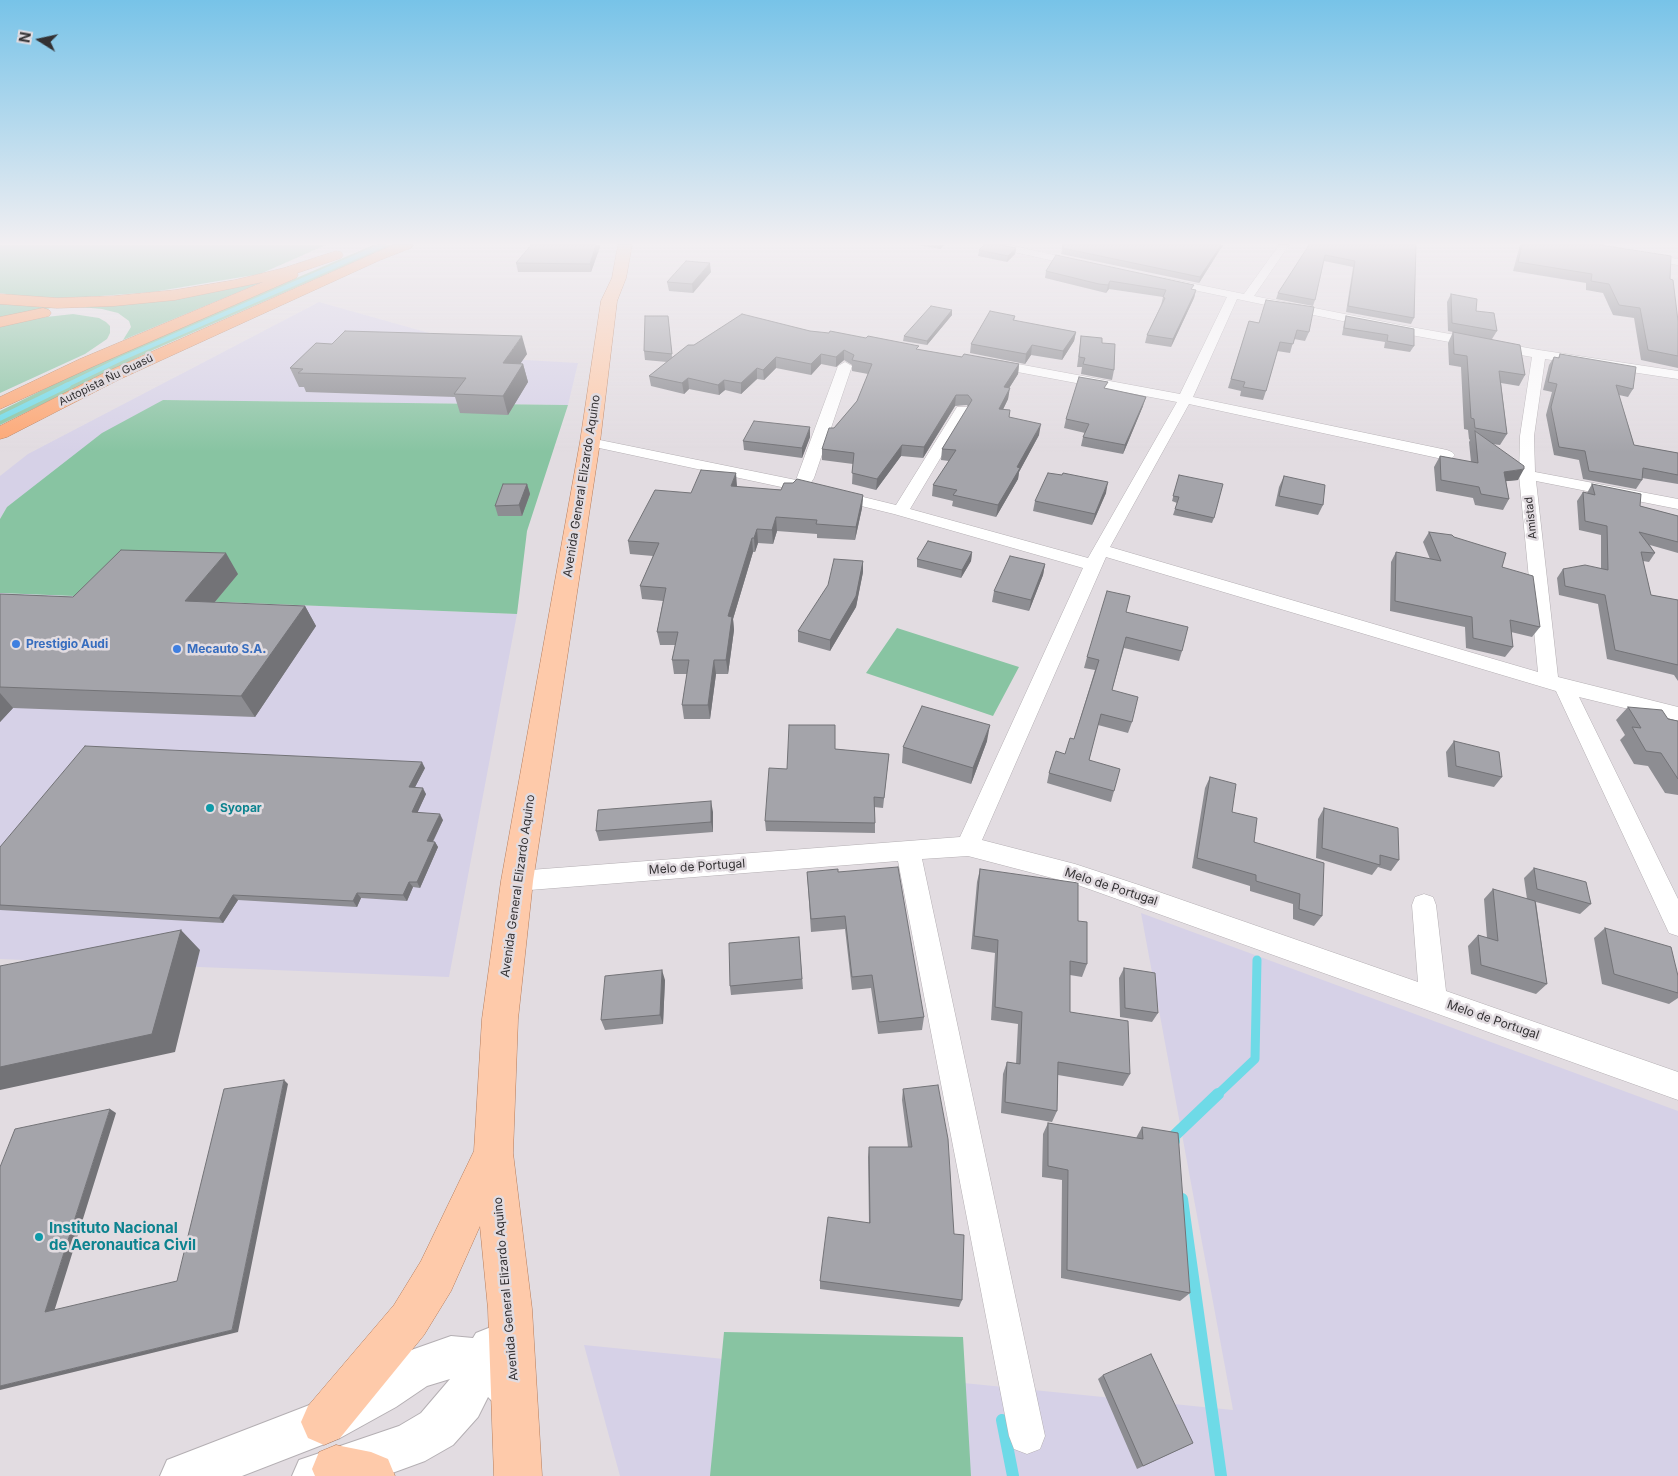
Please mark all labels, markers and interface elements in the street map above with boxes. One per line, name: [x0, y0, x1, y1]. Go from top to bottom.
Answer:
north arrow: [15, 15, 65, 65]
text: N: [15, 31, 34, 44]
street label: Autopista Ñu Guasú: [57, 351, 155, 409]
street label: Avenida General Elizardo Aquino: [560, 394, 604, 578]
street label: Amistad: [1522, 496, 1540, 540]
place label: Prestigio Audi: [26, 637, 108, 651]
marker: Prestigio Audi: [10, 638, 22, 650]
place label: Mecauto S.A.: [187, 642, 266, 656]
marker: Mecauto S.A.: [171, 643, 183, 655]
street label: Avenida General Elizardo Aquino: [498, 794, 538, 978]
place label: Syopar: [220, 801, 262, 815]
marker: Syopar: [204, 802, 216, 814]
street label: Melo de Portugal: [648, 856, 746, 878]
street label: Melo de Portugal: [1063, 865, 1159, 909]
street label: Melo de Portugal: [1445, 997, 1541, 1043]
street label: Avenida General Elizardo Aquino: [491, 1196, 521, 1382]
place label: Instituto Nacional de Aeronautica Civil: [49, 1219, 196, 1254]
marker: Instituto Nacional de Aeronautica Civil: [33, 1231, 45, 1243]

